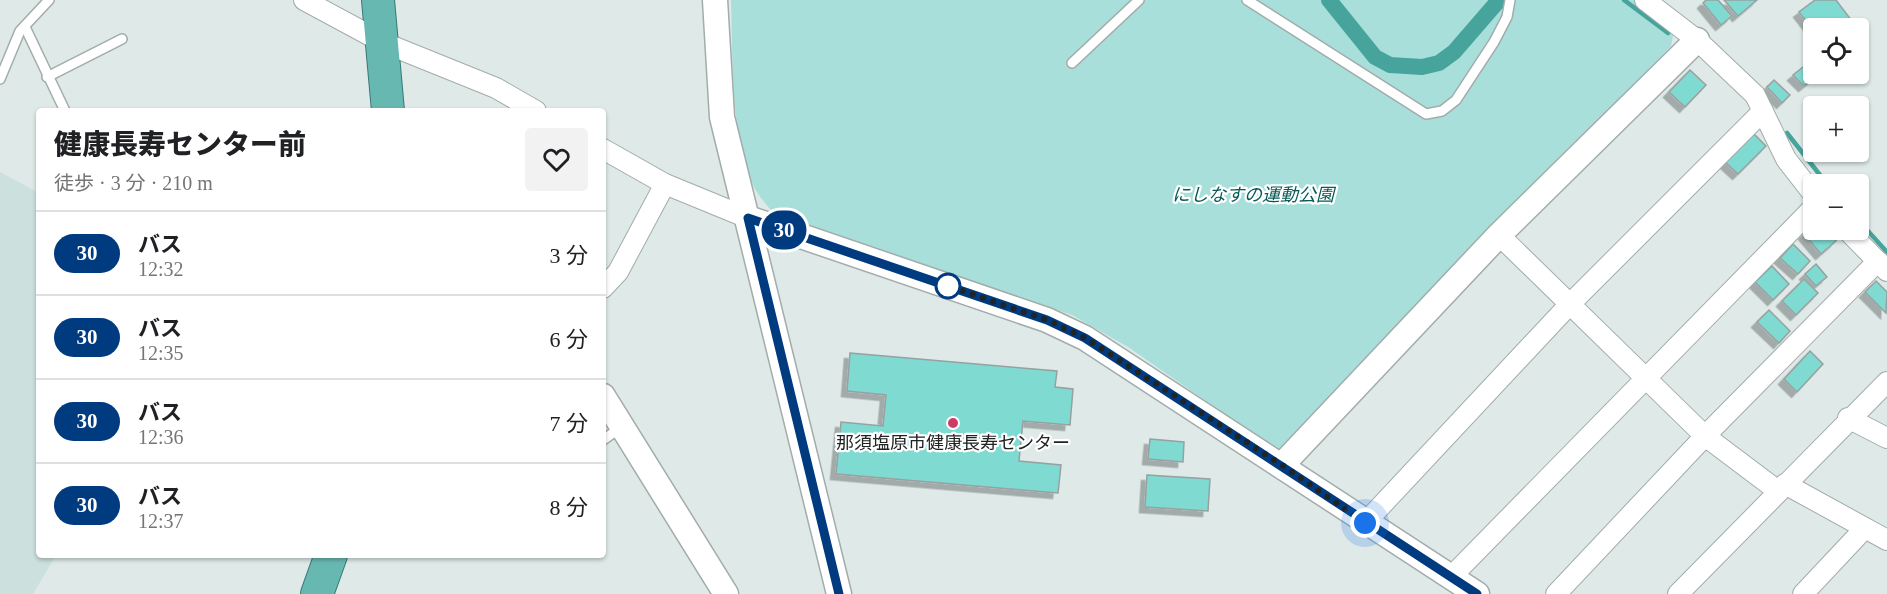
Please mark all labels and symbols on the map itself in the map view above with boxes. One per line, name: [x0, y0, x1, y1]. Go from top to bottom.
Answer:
park label: にしなすの運動公園: [1172, 185, 1337, 205]
line badge: 30: [757, 210, 811, 250]
unlabelled marker: [935, 273, 961, 299]
marker: 那須塩原市健康長寿センター: [946, 416, 960, 430]
place label: 那須塩原市健康長寿センター: [836, 433, 1070, 453]
your location: [1350, 508, 1380, 538]

